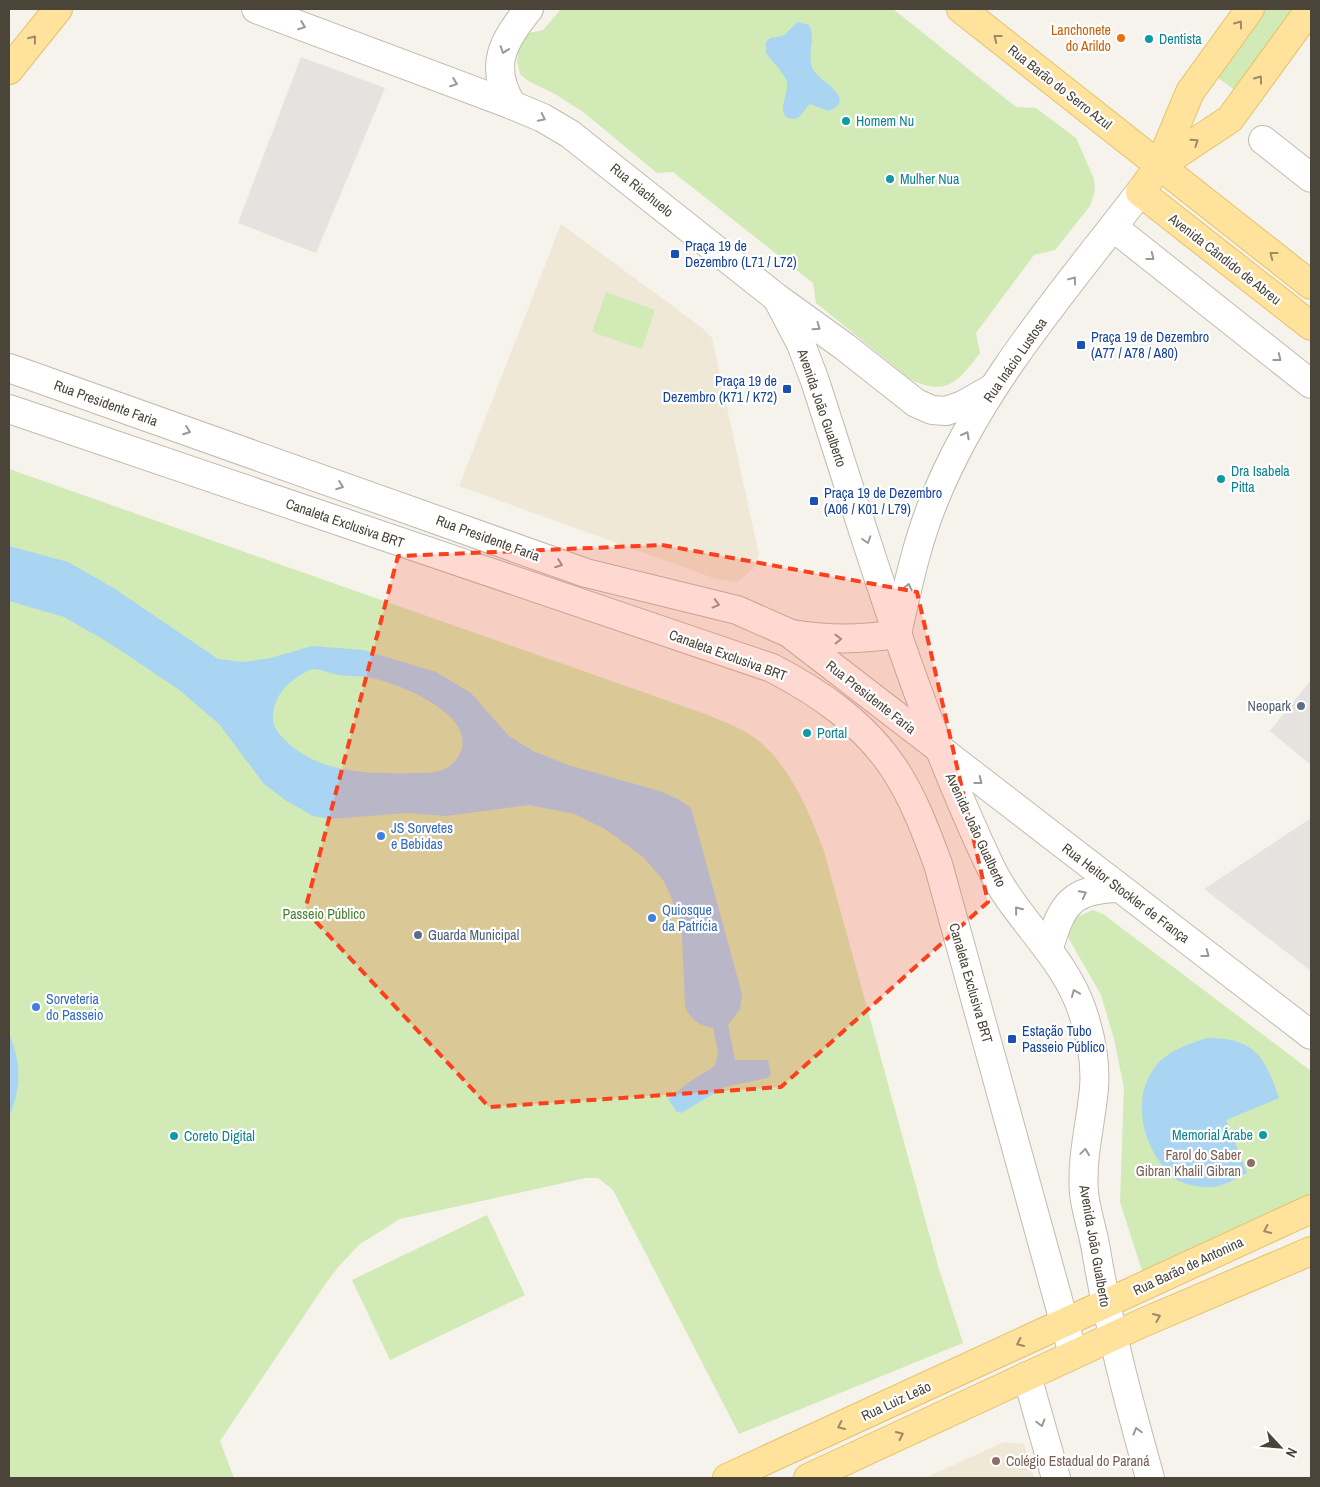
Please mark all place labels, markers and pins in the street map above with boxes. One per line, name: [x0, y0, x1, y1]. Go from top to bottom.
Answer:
place label: Lanchonete do Arildo: [1051, 21, 1111, 55]
place label: Dentista: [1159, 30, 1202, 48]
marker: Lanchonete do Arildo: [1115, 32, 1127, 44]
marker: Dentista: [1143, 33, 1155, 45]
place label: Homem Nu: [856, 112, 914, 130]
marker: Homem Nu: [840, 115, 852, 127]
place label: Mulher Nua: [900, 170, 960, 188]
marker: Mulher Nua: [884, 173, 896, 185]
place label: Praça 19 de Dezembro (L71 / L72): [685, 237, 797, 271]
marker: Praça 19 de Dezembro (L71 / L72): [669, 248, 681, 260]
place label: Praça 19 de Dezembro (A77 / A78 / A80): [1091, 328, 1209, 362]
marker: Praça 19 de Dezembro (A77 / A78 / A80): [1075, 339, 1087, 351]
place label: Praça 19 de Dezembro (K71 / K72): [663, 372, 777, 406]
marker: Praça 19 de Dezembro (K71 / K72): [781, 383, 793, 395]
place label: Dra Isabela Pitta: [1231, 462, 1290, 496]
marker: Dra Isabela Pitta: [1215, 473, 1227, 485]
place label: Praça 19 de Dezembro (A06 / K01 / L79): [824, 484, 942, 518]
marker: Praça 19 de Dezembro (A06 / K01 / L79): [808, 495, 820, 507]
place label: Neopark: [1248, 697, 1291, 715]
marker: Neopark: [1295, 700, 1307, 712]
place label: Portal: [817, 724, 847, 742]
marker: Portal: [801, 727, 813, 739]
place label: JS Sorvetes e Bebidas: [391, 819, 453, 853]
marker: JS Sorvetes e Bebidas: [375, 830, 387, 842]
place label: Quiosque da Patrícia: [662, 901, 718, 935]
marker: Quiosque da Patrícia: [646, 912, 658, 924]
place label: Guarda Municipal: [428, 926, 519, 944]
marker: Guarda Municipal: [412, 929, 424, 941]
place label: Sorveteria do Passeio: [46, 990, 103, 1024]
marker: Sorveteria do Passeio: [30, 1001, 42, 1013]
place label: Estação Tubo Passeio Público: [1022, 1022, 1105, 1056]
marker: Estação Tubo Passeio Público: [1006, 1033, 1018, 1045]
place label: Memorial Árabe: [1172, 1126, 1253, 1144]
place label: Coreto Digital: [184, 1127, 255, 1145]
marker: Memorial Árabe: [1257, 1129, 1269, 1141]
marker: Coreto Digital: [168, 1130, 180, 1142]
place label: Farol do Saber Gibran Khalil Gibran: [1136, 1146, 1241, 1180]
marker: Farol do Saber Gibran Khalil Gibran: [1245, 1157, 1257, 1169]
place label: Colégio Estadual do Paraná: [1006, 1452, 1150, 1470]
marker: Colégio Estadual do Paraná: [990, 1455, 1002, 1467]

